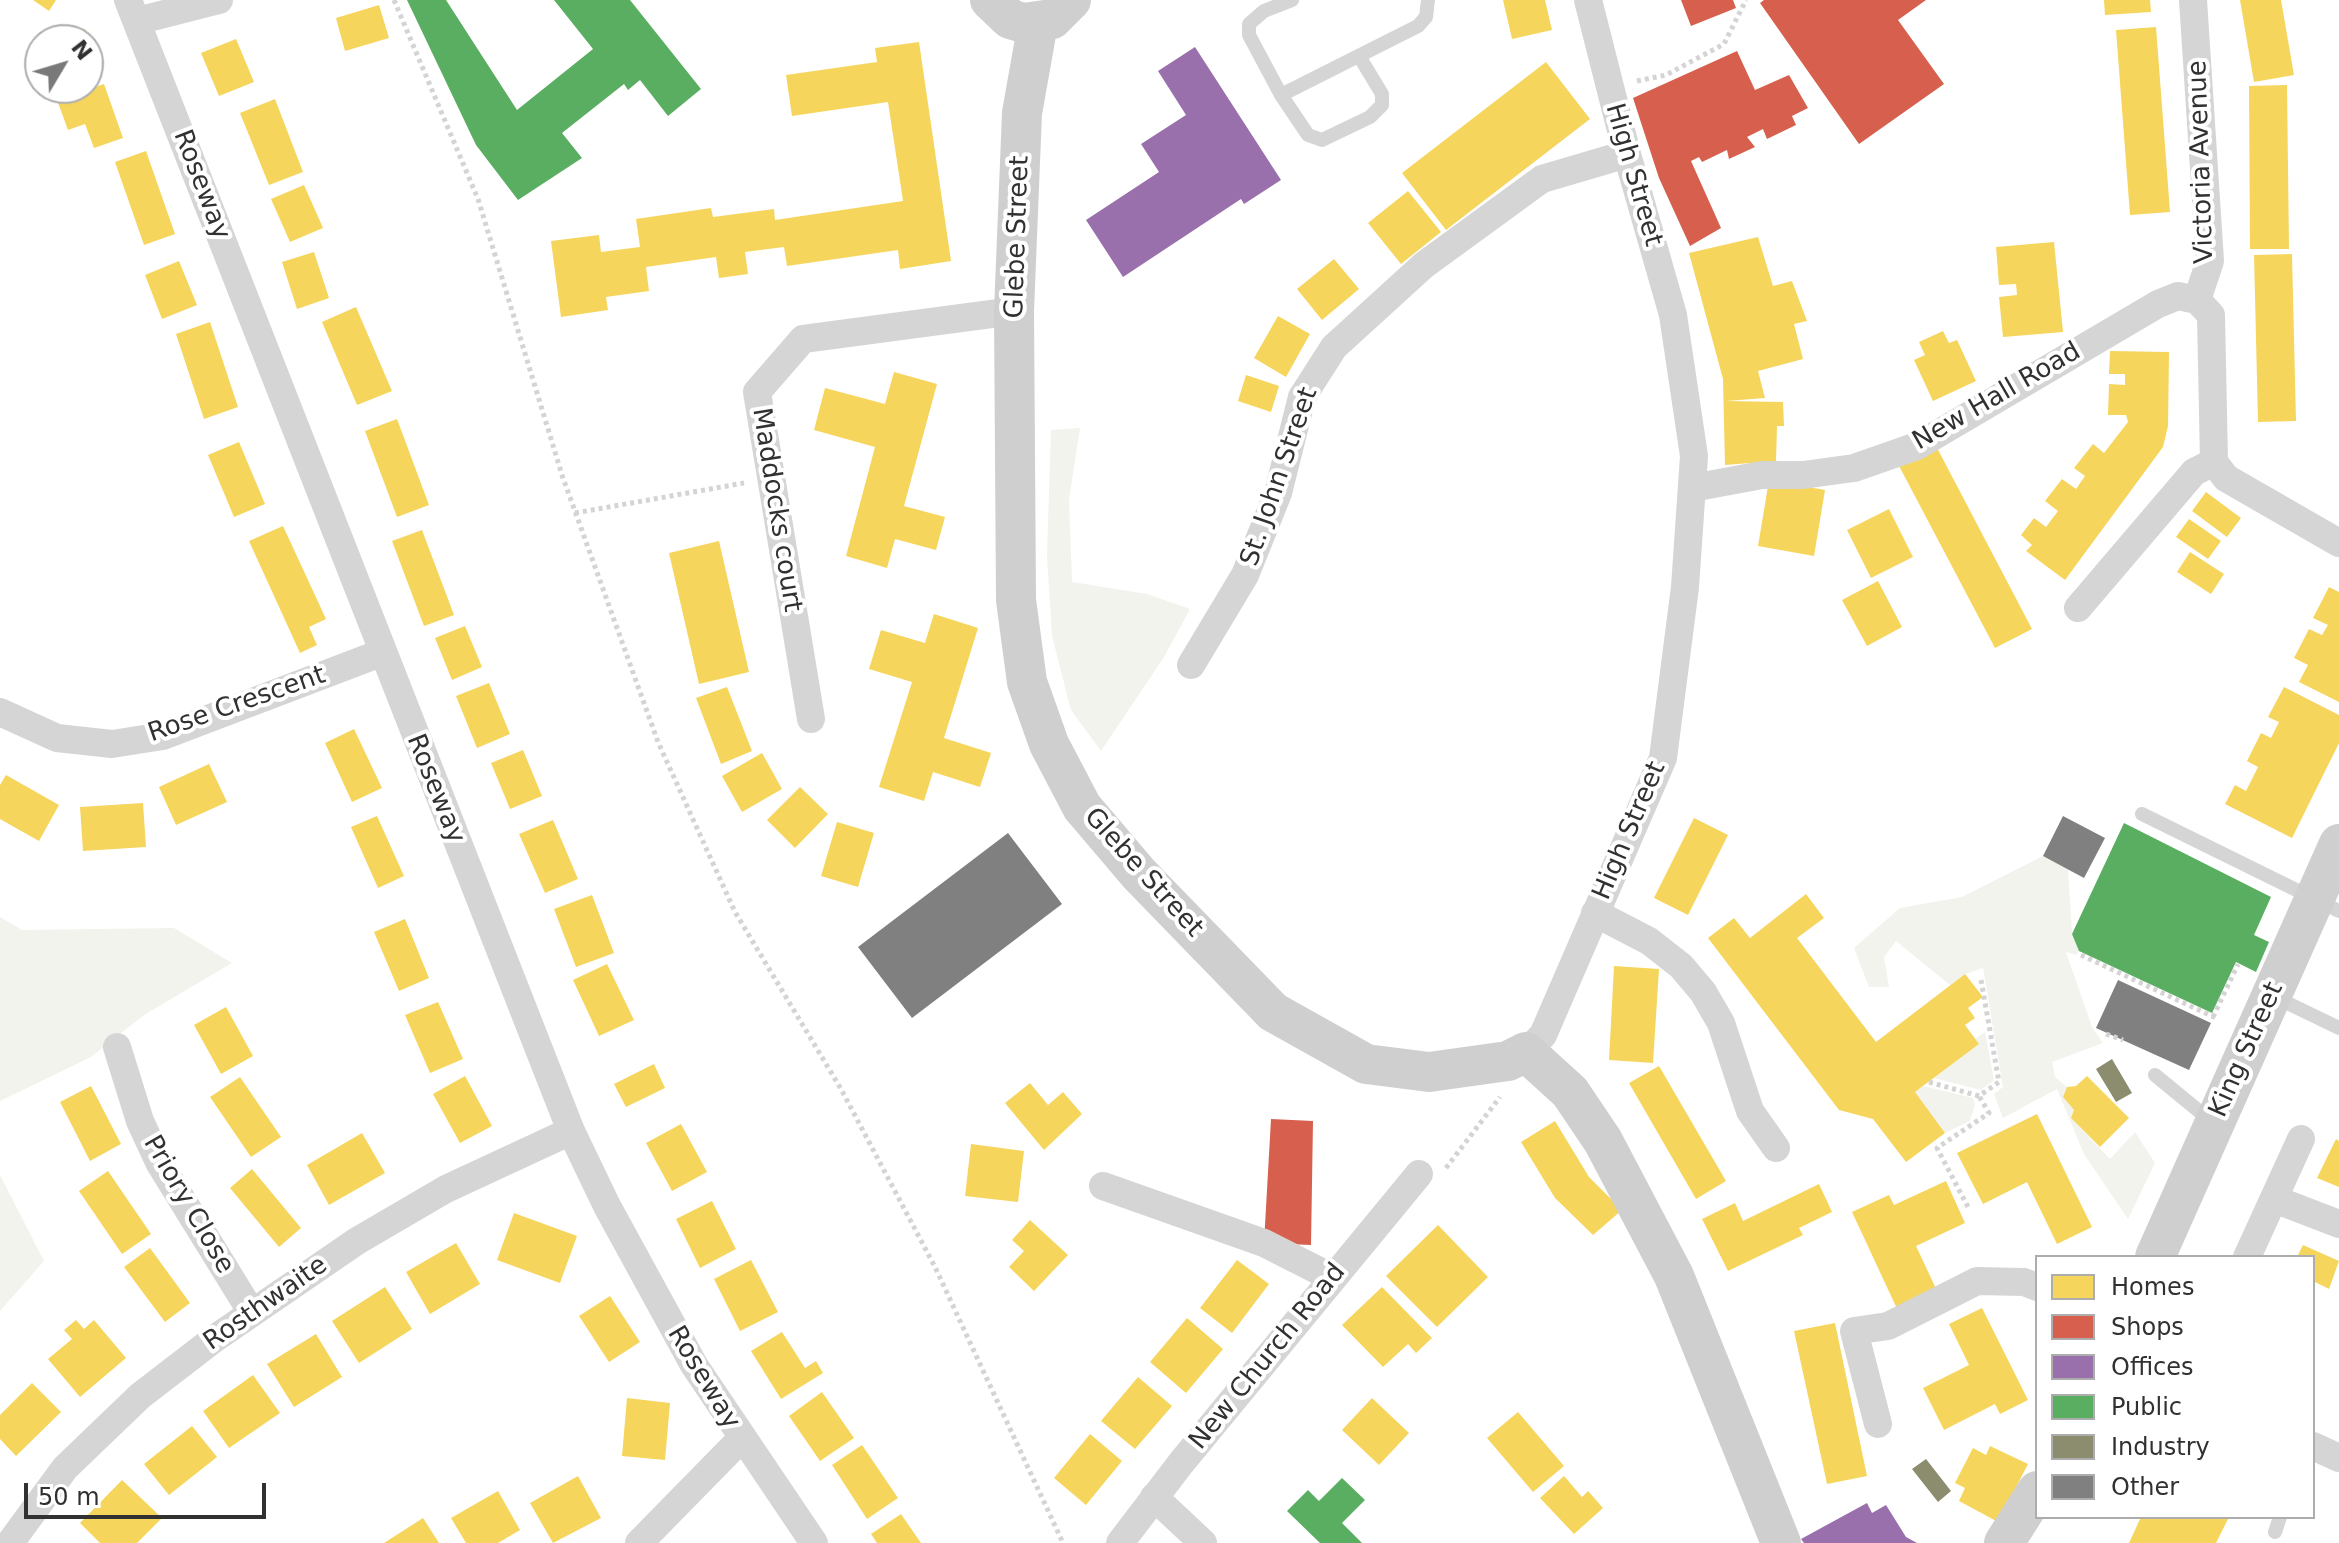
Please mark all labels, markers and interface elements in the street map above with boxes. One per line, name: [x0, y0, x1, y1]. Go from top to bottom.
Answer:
north arrow: [24, 24, 104, 104]
text: N: [66, 35, 97, 65]
street label: Victoria Avenue: [2183, 60, 2221, 264]
street label: High Street: [1598, 100, 1668, 250]
street label: Roseway: [166, 126, 236, 244]
street label: Glebe Street: [1000, 155, 1036, 319]
street label: New Hall Road: [1908, 336, 2086, 458]
street label: St. John Street: [1235, 384, 1325, 570]
street label: Maddocks court: [744, 406, 808, 614]
street label: Rose Crescent: [144, 660, 330, 750]
street label: Roseway: [399, 730, 471, 848]
street label: High Street: [1587, 757, 1673, 905]
street label: Glebe Street: [1077, 802, 1209, 944]
street label: King Street: [2203, 978, 2291, 1122]
street label: Priory Close: [136, 1130, 240, 1280]
street label: Rosthwaite: [198, 1250, 334, 1358]
legend: [2035, 1255, 2315, 1519]
street label: New Church Road: [1183, 1258, 1353, 1456]
text: Homes: [2111, 1273, 2194, 1301]
text: Shops: [2111, 1313, 2184, 1341]
street label: Roseway: [660, 1321, 746, 1435]
text: Offices: [2111, 1353, 2194, 1381]
text: Public: [2111, 1393, 2182, 1421]
text: Industry: [2111, 1433, 2210, 1461]
scale bar: [28, 1467, 270, 1517]
text: Other: [2111, 1473, 2179, 1501]
text: 50 m: [38, 1483, 100, 1511]

